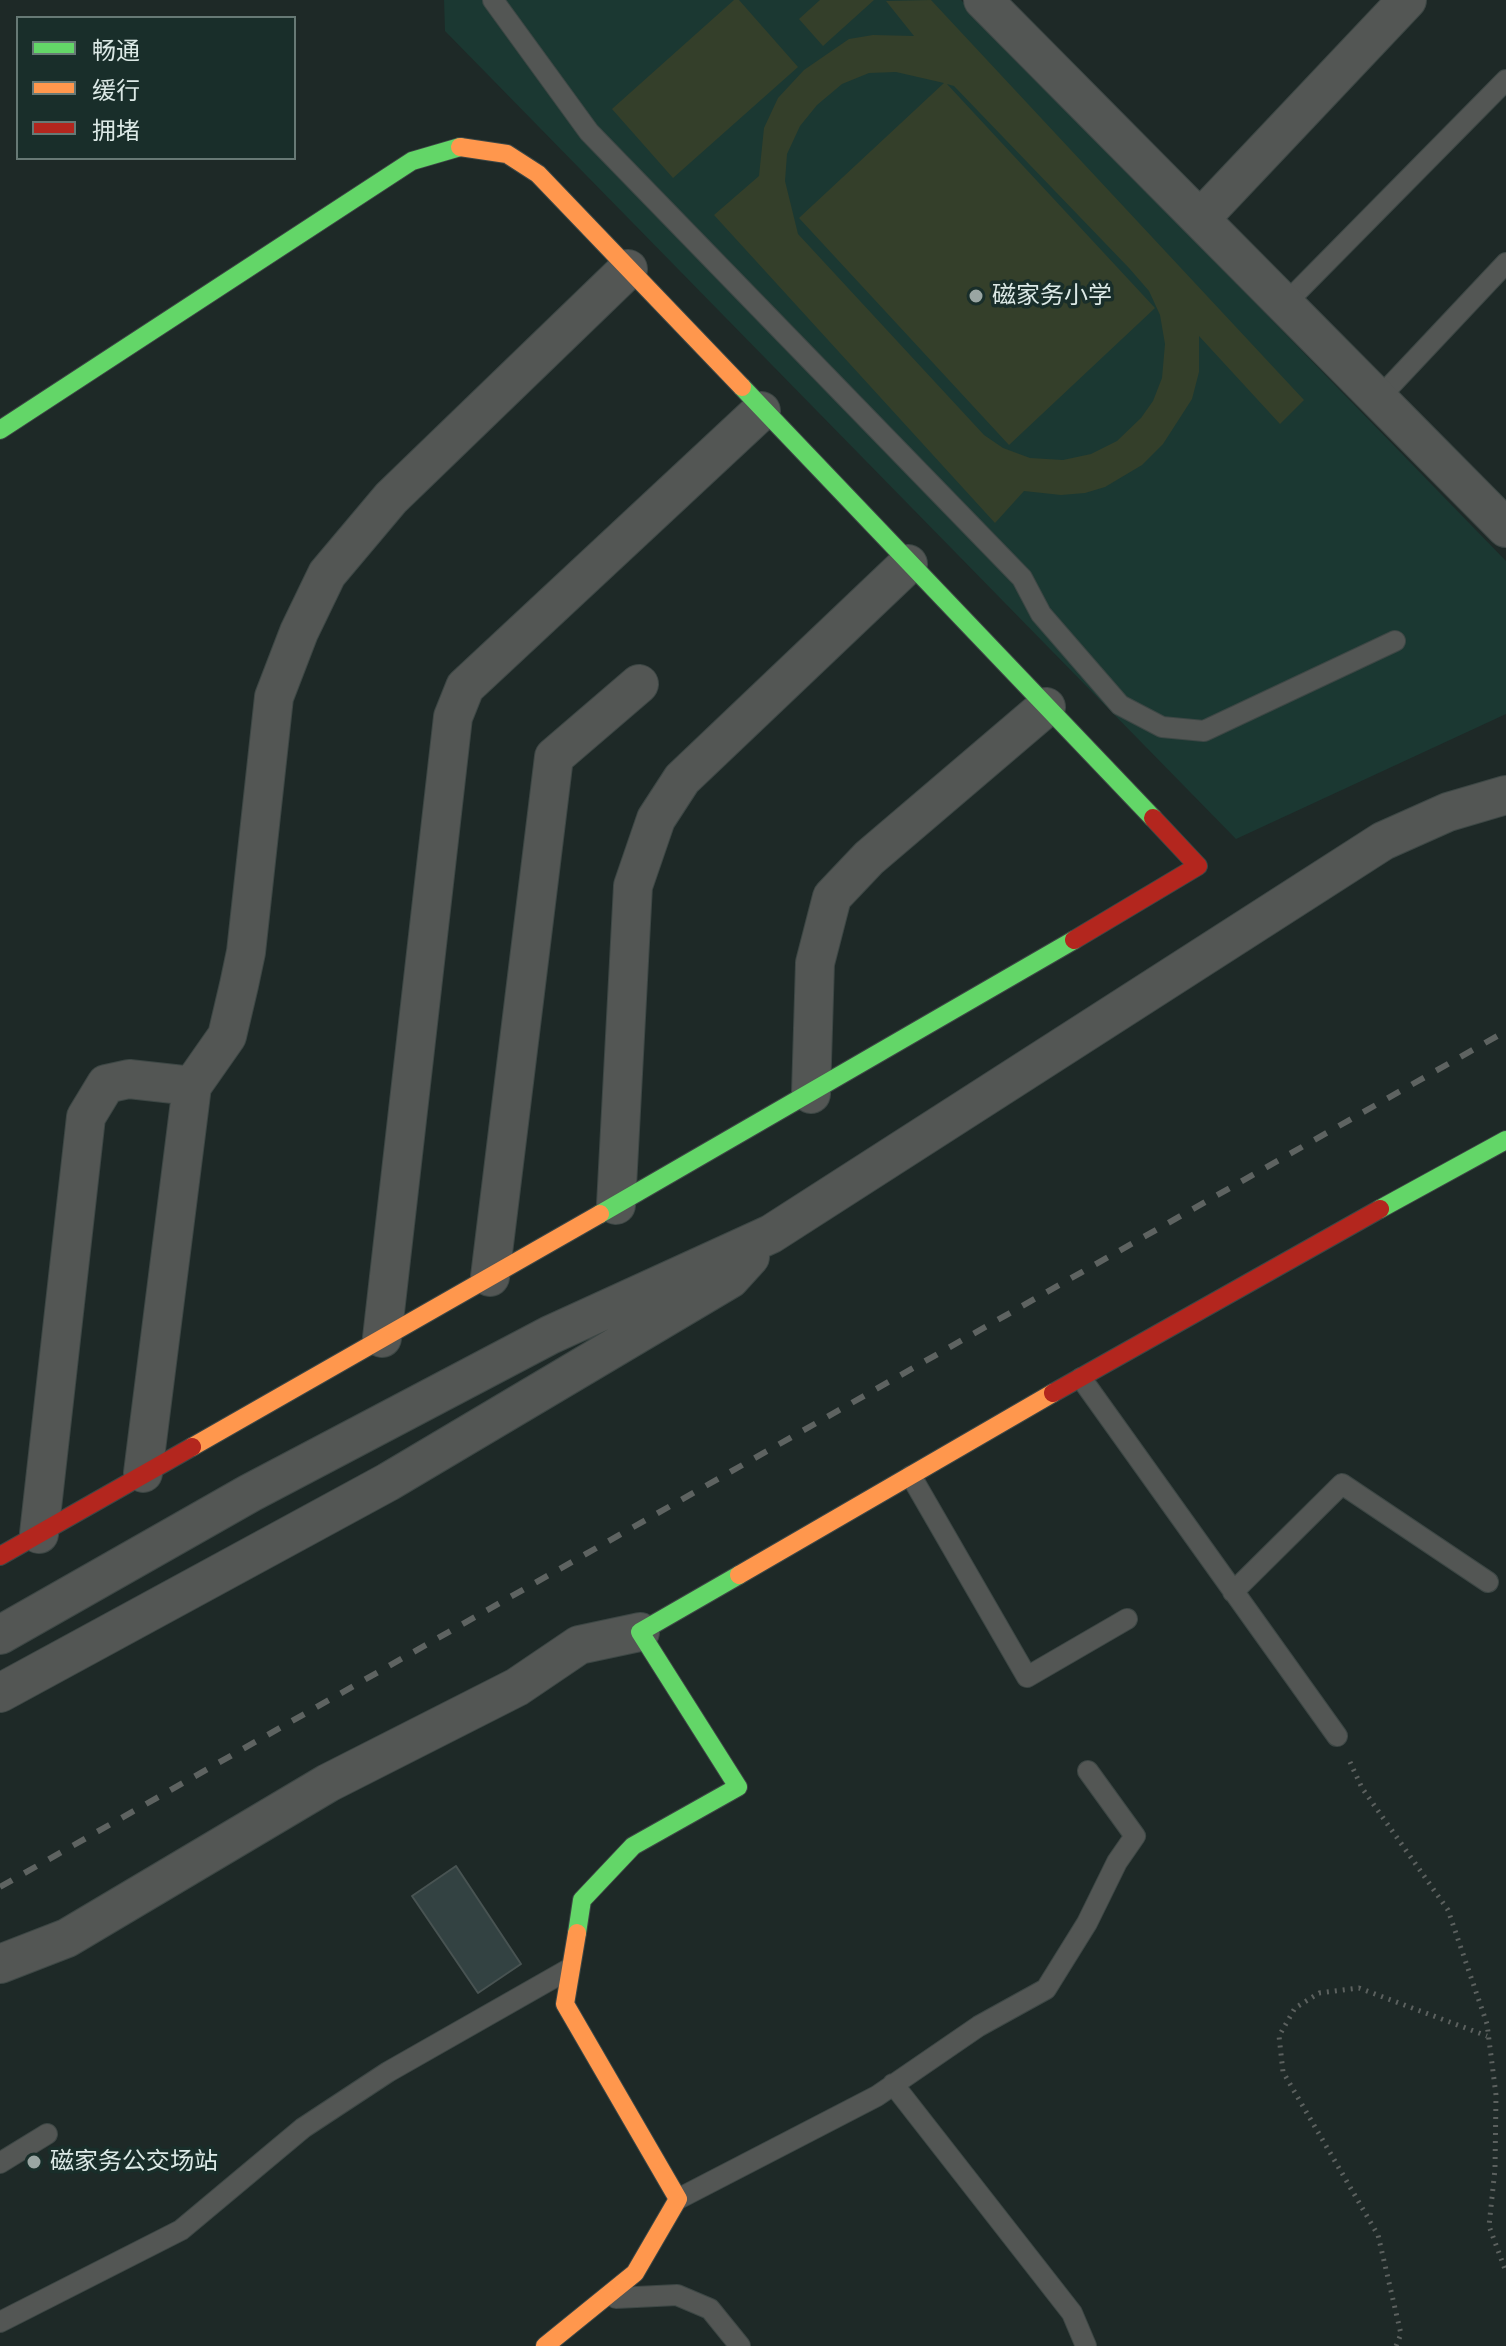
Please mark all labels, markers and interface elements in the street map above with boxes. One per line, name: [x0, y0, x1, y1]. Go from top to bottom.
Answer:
legend: [16, 16, 296, 160]
text: 畅通: [92, 31, 140, 66]
text: 缓行: [92, 71, 140, 106]
text: 拥堵: [92, 111, 140, 146]
place label: 磁家务小学: [992, 282, 1112, 310]
marker: 磁家务小学: [967, 287, 985, 305]
place label: 磁家务公交场站: [50, 2148, 218, 2176]
marker: 磁家务公交场站: [25, 2153, 43, 2171]

